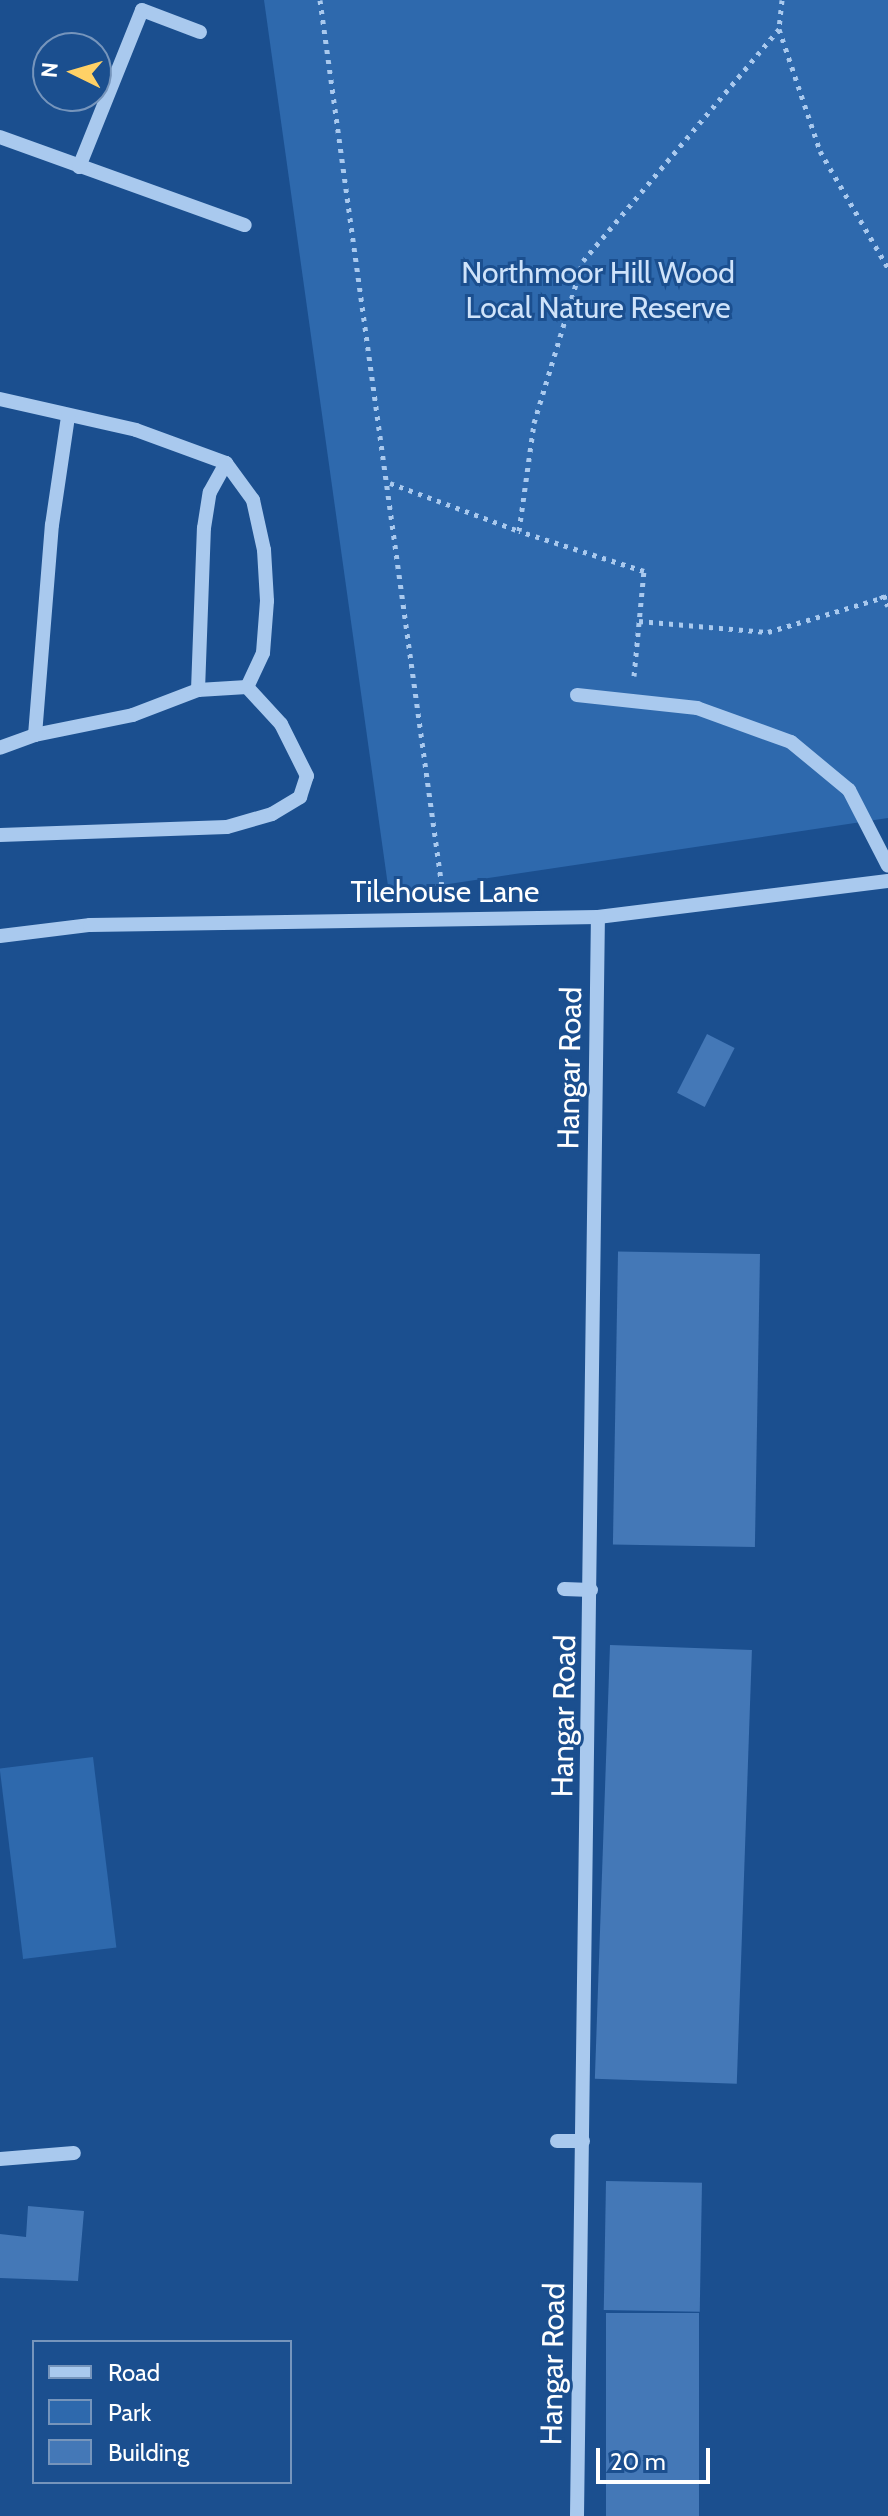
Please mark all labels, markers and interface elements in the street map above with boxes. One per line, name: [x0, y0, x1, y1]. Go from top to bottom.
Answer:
north arrow: [32, 32, 112, 112]
text: N: [35, 61, 64, 79]
park label: Northmoor Hill Wood Local Nature Reserve: [461, 255, 735, 326]
street label: Tilehouse Lane: [351, 874, 539, 910]
street label: Hangar Road: [551, 986, 589, 1150]
street label: Hangar Road: [545, 1634, 583, 1798]
street label: Hangar Road: [534, 2282, 572, 2446]
legend: [32, 2340, 292, 2484]
text: Road: [108, 2358, 160, 2387]
text: Park: [108, 2398, 151, 2427]
scale bar: [600, 2432, 714, 2482]
text: Building: [108, 2438, 189, 2467]
text: 20 m: [610, 2447, 666, 2476]

